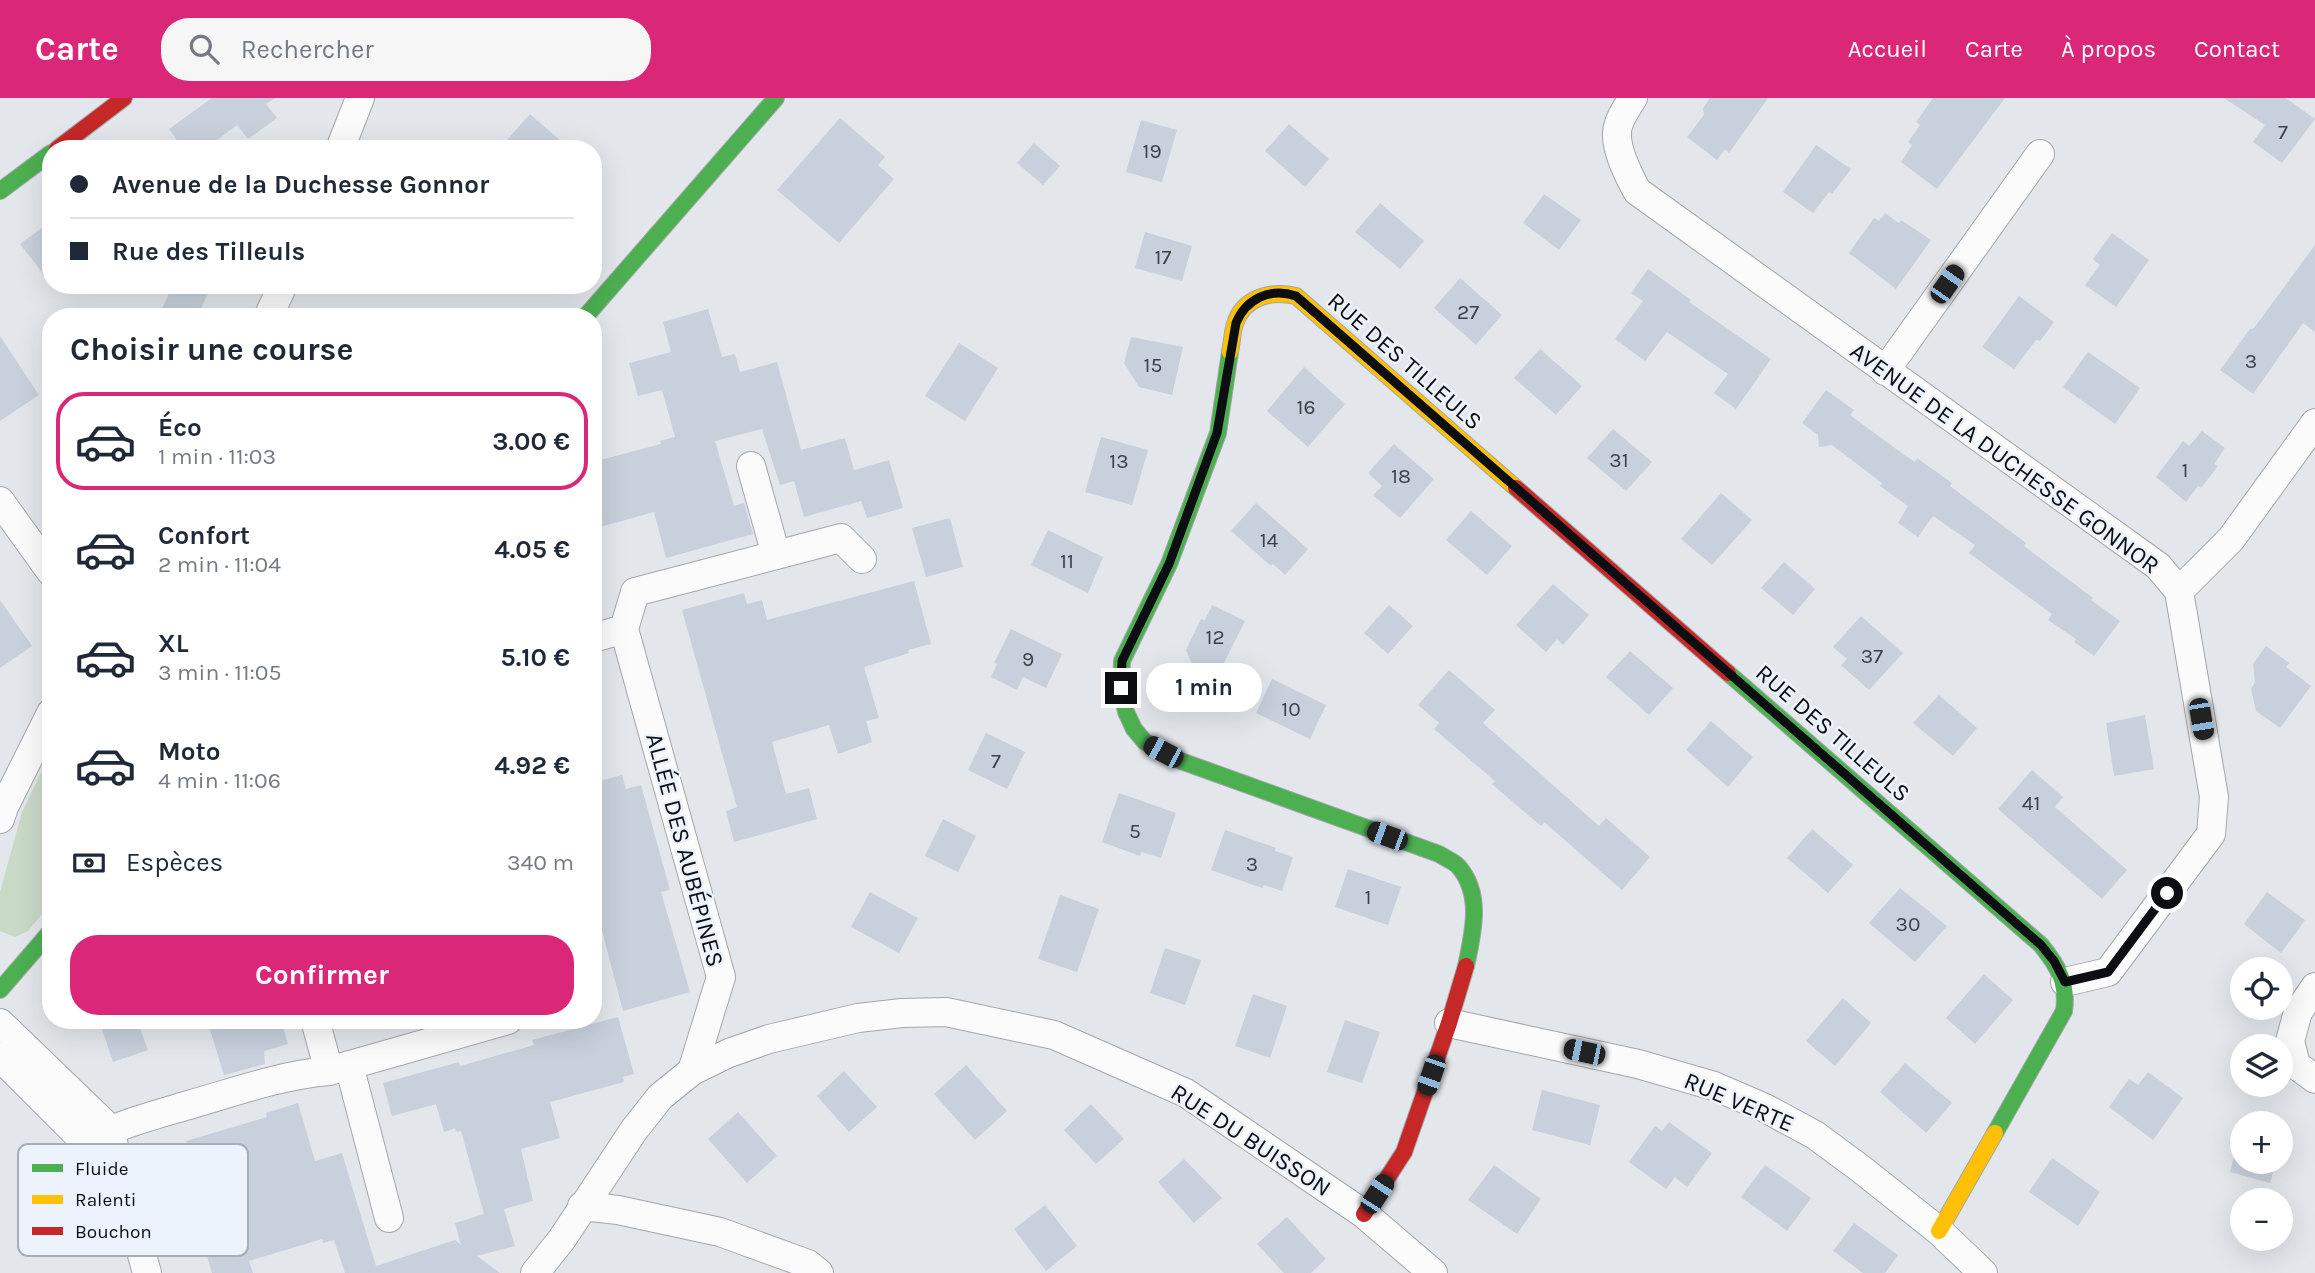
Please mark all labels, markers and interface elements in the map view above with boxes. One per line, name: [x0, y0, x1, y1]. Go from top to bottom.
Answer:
search box: [161, 18, 651, 81]
text: Carte: [35, 30, 119, 68]
icon: search: [185, 30, 223, 68]
text: Rechercher: [241, 34, 374, 65]
text: Accueil: [1848, 35, 1927, 63]
text: Carte: [1965, 35, 2023, 63]
text: À propos: [2061, 35, 2156, 63]
text: Contact: [2194, 35, 2280, 63]
house number: 7: [2278, 120, 2288, 144]
house number: 19: [1142, 139, 1162, 163]
text: Avenue de la Duchesse Gonnor: [112, 169, 489, 200]
text: Rue des Tilleuls: [112, 236, 305, 267]
house number: 17: [1155, 245, 1172, 269]
car: [1927, 261, 1968, 307]
street label: RUE DES TILLEULS: [1322, 286, 1488, 436]
house number: 27: [1457, 300, 1479, 324]
text: Choisir une course: [70, 331, 353, 368]
street label: AVENUE DE LA DUCHESSE GONNOR: [1845, 336, 2165, 580]
house number: 3: [2245, 349, 2257, 373]
house number: 15: [1144, 353, 1162, 377]
house number: 16: [1297, 395, 1315, 419]
icon: car: [74, 410, 137, 473]
text: Éco: [158, 412, 202, 443]
text: 3.00 €: [492, 426, 570, 457]
text: 1 min · 11:03: [158, 443, 276, 470]
house number: 31: [1609, 448, 1629, 472]
house number: 13: [1109, 449, 1129, 473]
house number: 1: [2182, 458, 2188, 482]
house number: 18: [1391, 464, 1411, 488]
icon: car: [74, 518, 137, 581]
text: Confort: [158, 520, 250, 551]
house number: 14: [1260, 528, 1279, 552]
text: 4.05 €: [494, 534, 570, 565]
house number: 11: [1060, 549, 1074, 573]
text: 2 min · 11:04: [158, 551, 281, 578]
house number: 12: [1205, 625, 1225, 649]
icon: car: [74, 626, 137, 689]
text: XL: [158, 628, 189, 659]
text: 5.10 €: [501, 642, 570, 673]
house number: 37: [1861, 644, 1883, 668]
house number: 9: [1022, 647, 1034, 671]
street label: RUE DES TILLEULS: [1750, 658, 1916, 808]
text: 3 min · 11:05: [158, 659, 281, 686]
callout: 1 min: [1146, 664, 1261, 712]
route end: [1105, 672, 1137, 704]
text: 1 min: [1175, 674, 1233, 701]
car: [2188, 696, 2215, 742]
house number: 10: [1281, 697, 1301, 721]
street label: ALLÉE DES AUBÉPINES: [640, 730, 731, 970]
car: [1140, 733, 1187, 771]
icon: car: [74, 734, 137, 797]
text: Moto: [158, 736, 220, 767]
house number: 7: [991, 749, 1001, 773]
text: 4.92 €: [494, 750, 570, 781]
text: 4 min · 11:06: [158, 767, 281, 794]
house number: 41: [2022, 791, 2040, 815]
house number: 5: [1129, 819, 1141, 843]
car: [1364, 819, 1411, 853]
icon: cash: [70, 844, 108, 882]
text: Espèces: [126, 847, 223, 878]
text: 340 m: [507, 849, 574, 876]
house number: 3: [1246, 852, 1258, 876]
route start: [2151, 877, 2183, 909]
house number: 1: [1365, 885, 1371, 909]
house number: 30: [1896, 912, 1920, 936]
button: Confirmer: [70, 935, 574, 1015]
map controls: [2230, 957, 2293, 1251]
button: locate: [2230, 957, 2293, 1020]
button: layers: [2230, 1034, 2293, 1097]
car: [1562, 1037, 1607, 1067]
car: [1415, 1052, 1448, 1098]
street label: RUE VERTE: [1680, 1066, 1798, 1138]
street label: RUE DU BUISSON: [1166, 1078, 1336, 1202]
button: +: [2230, 1111, 2293, 1174]
legend: [18, 1144, 248, 1256]
text: Fluide: [75, 1158, 128, 1180]
car: [1357, 1171, 1398, 1217]
button: −: [2230, 1188, 2293, 1251]
text: Ralenti: [75, 1189, 136, 1211]
text: Bouchon: [75, 1221, 152, 1243]

